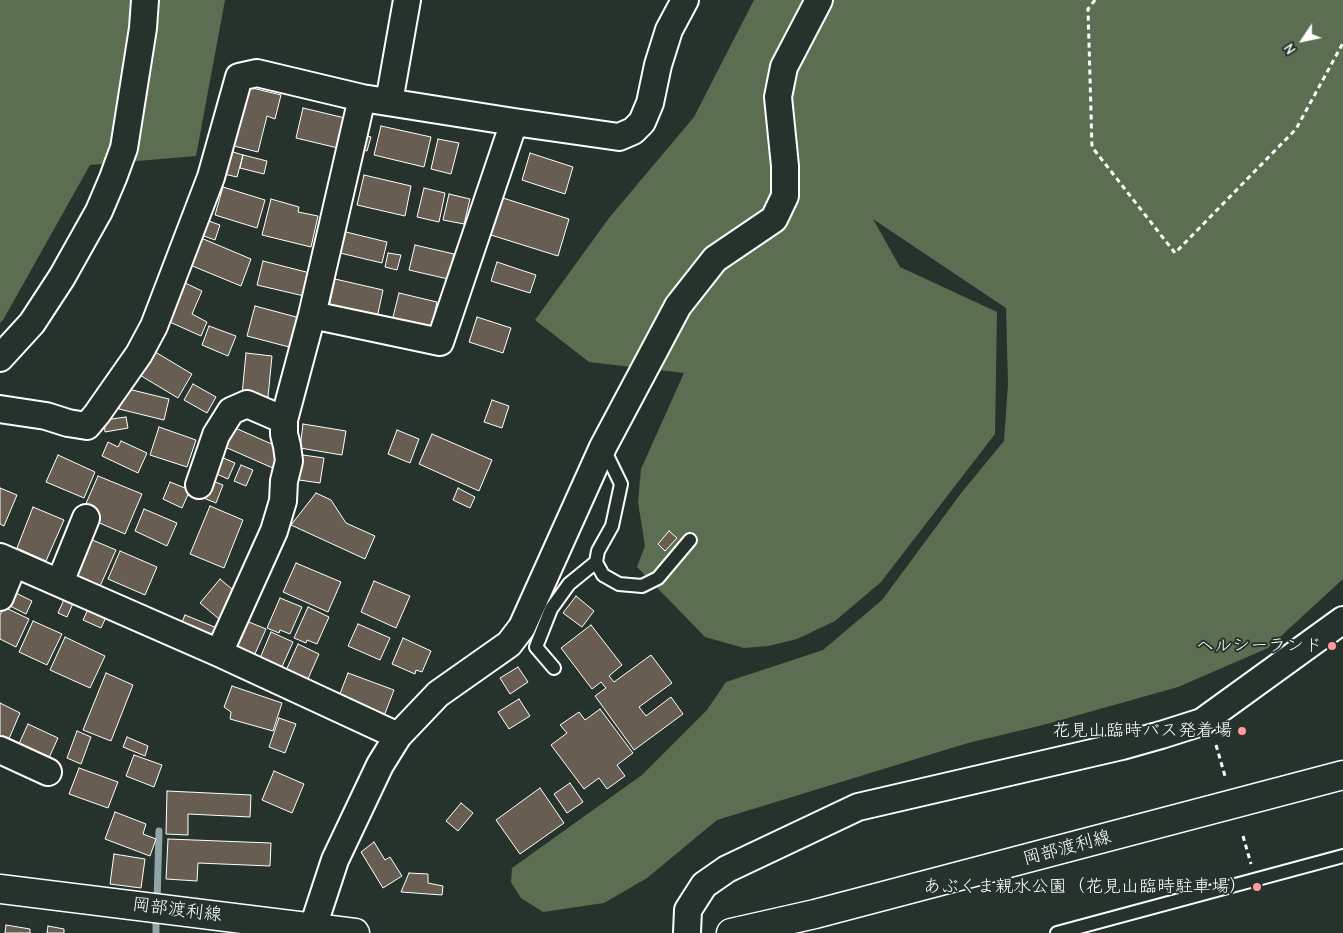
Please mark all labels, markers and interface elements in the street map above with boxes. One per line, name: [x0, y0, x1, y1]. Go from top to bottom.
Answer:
north arrow: [1278, 15, 1328, 65]
text: N: [1281, 40, 1300, 57]
place label: ヘルシーランド: [1196, 635, 1322, 657]
marker: ヘルシーランド: [1326, 640, 1338, 652]
place label: 花見山臨時バス発着場: [1052, 720, 1232, 742]
marker: 花見山臨時バス発着場: [1236, 725, 1248, 737]
street label: 岡部渡利線: [1021, 826, 1113, 870]
place label: あぶくま親水公園（花見山臨時駐車場）: [923, 876, 1247, 898]
marker: あぶくま親水公園（花見山臨時駐車場）: [1251, 881, 1263, 893]
street label: 岡部渡利線: [131, 894, 223, 926]

